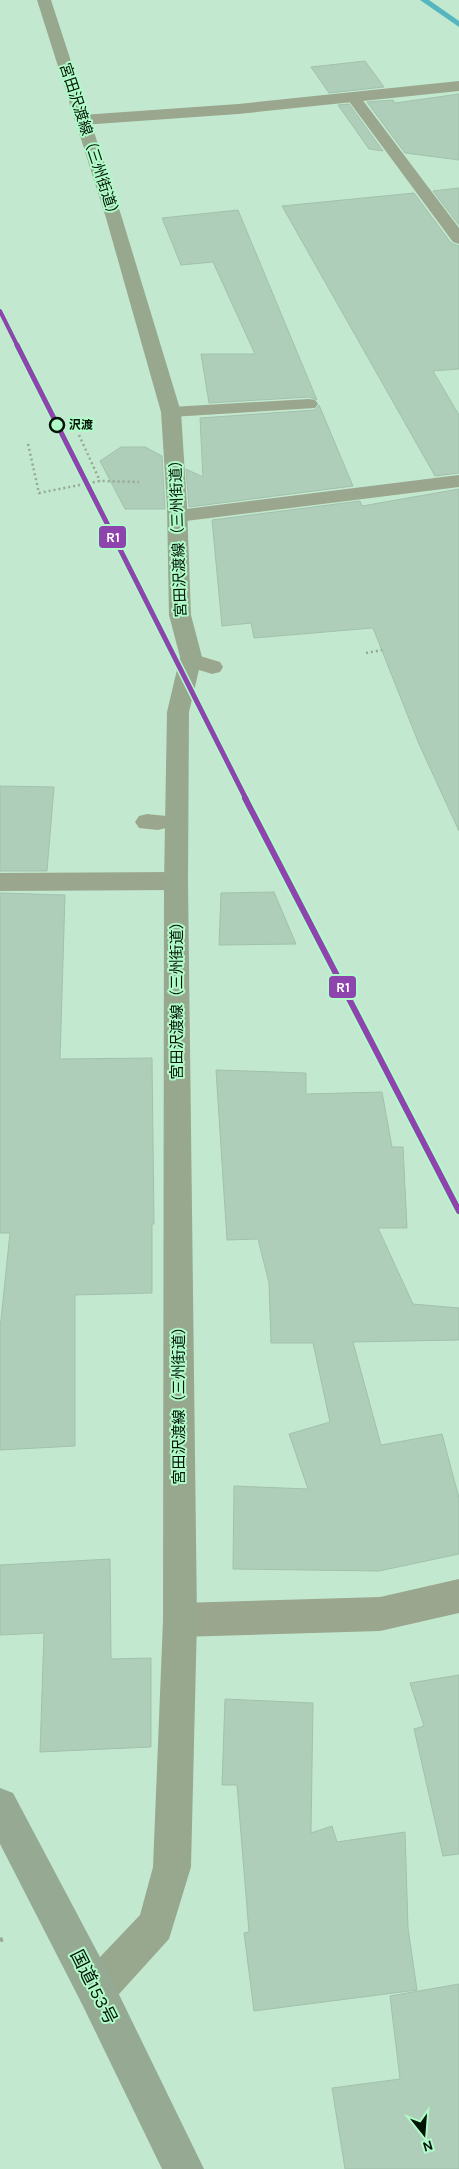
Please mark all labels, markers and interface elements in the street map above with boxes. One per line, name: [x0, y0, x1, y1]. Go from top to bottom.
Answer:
street label: 宮田沢渡線（三州街道）: [56, 61, 124, 223]
marker: 沢渡: [49, 417, 65, 433]
place label: 沢渡: [69, 418, 93, 432]
street label: 宮田沢渡線（三州街道）: [166, 452, 190, 618]
line badge: R1: [98, 525, 127, 549]
text: R1: [106, 529, 120, 546]
street label: 宮田沢渡線（三州街道）: [168, 914, 186, 1080]
line badge: R1: [328, 975, 357, 999]
text: R1: [336, 979, 350, 996]
street label: 宮田沢渡線（三州街道）: [170, 1319, 188, 1485]
street label: 国道153号: [66, 1946, 122, 2028]
north arrow: [399, 2109, 449, 2159]
text: N: [420, 2136, 435, 2156]

